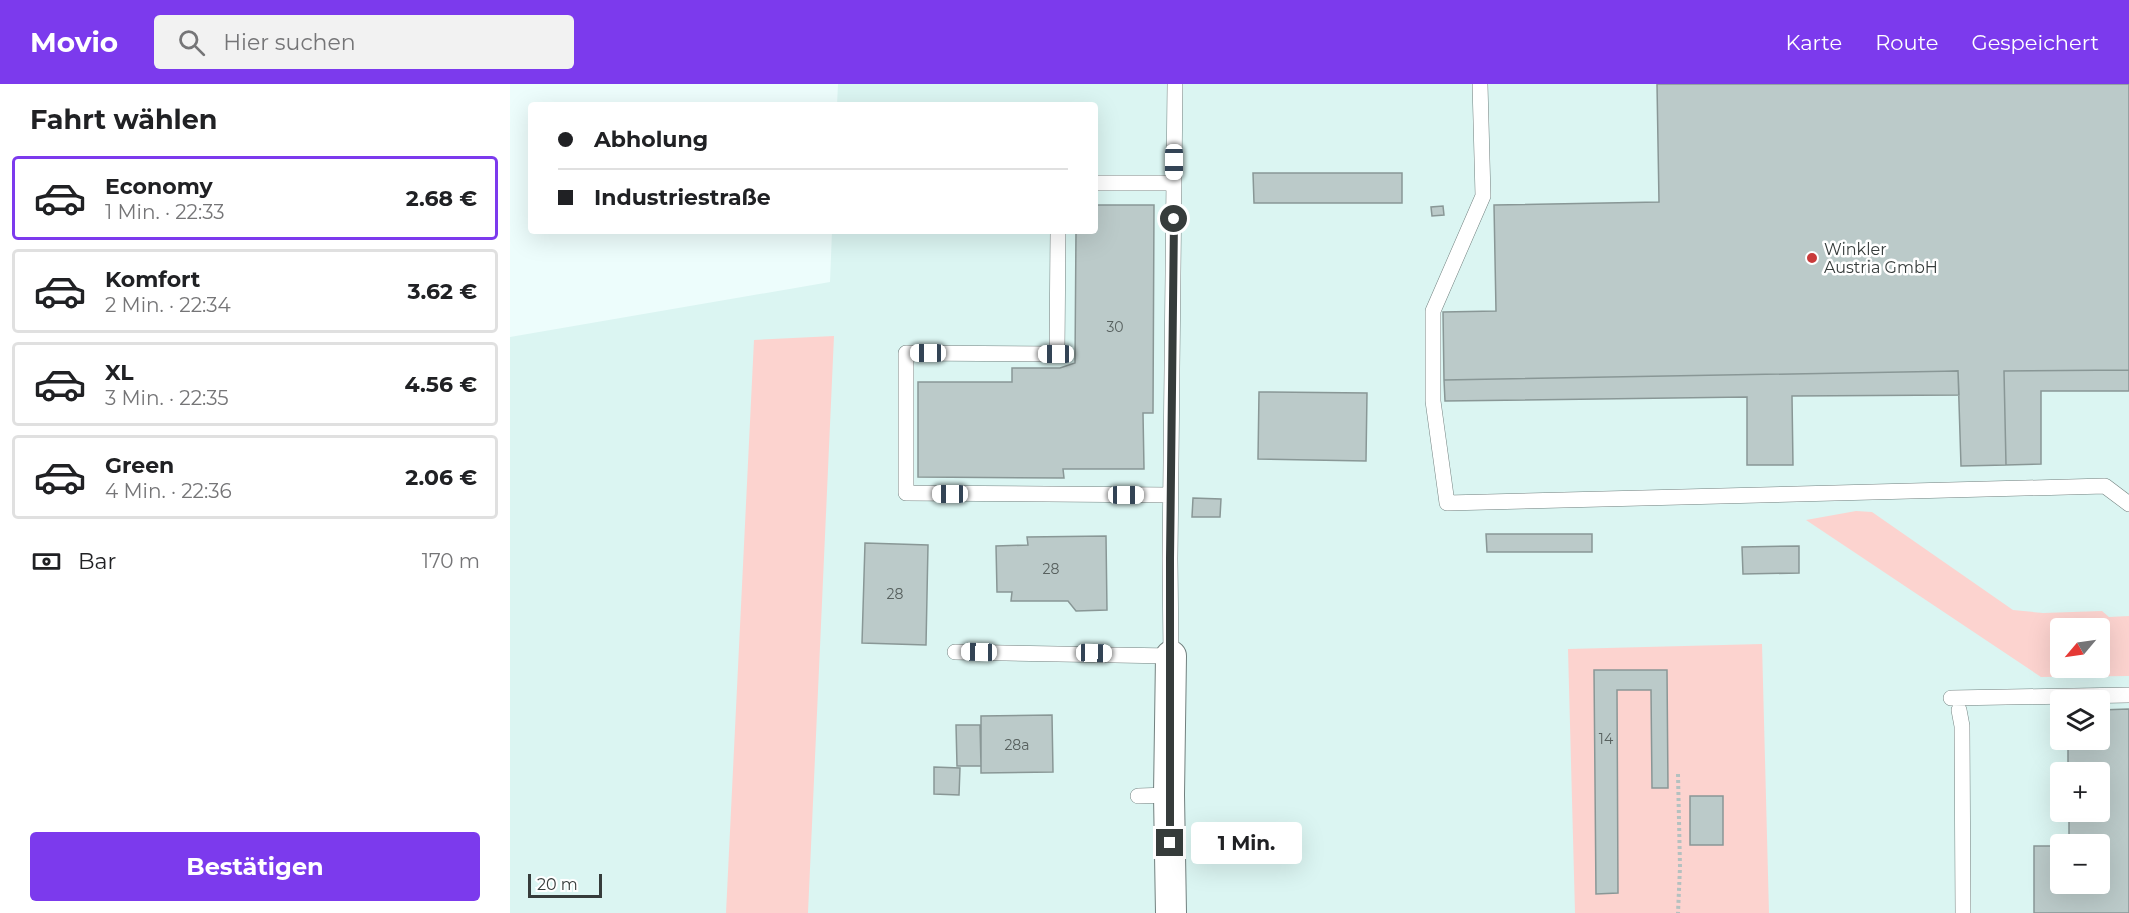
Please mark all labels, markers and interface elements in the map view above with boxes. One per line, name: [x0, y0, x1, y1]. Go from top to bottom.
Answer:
search box: [154, 15, 574, 69]
text: Movio: [30, 25, 118, 59]
icon: search: [175, 26, 208, 59]
text: Hier suchen: [223, 29, 356, 56]
text: Karte: [1786, 30, 1842, 55]
text: Route: [1875, 30, 1938, 55]
text: Gespeichert: [1971, 30, 2099, 55]
text: Fahrt wählen: [30, 103, 217, 136]
text: Abholung: [594, 126, 708, 153]
car: [1165, 144, 1183, 180]
icon: car: [33, 171, 87, 225]
text: Economy: [105, 173, 213, 200]
text: Industriestraße: [594, 184, 771, 211]
text: 2.68 €: [406, 185, 477, 212]
text: 1 Min. · 22:33: [105, 200, 225, 224]
route start: [1160, 205, 1187, 232]
place label: Winkler Austria GmbH: [1824, 240, 1938, 277]
marker: Winkler Austria GmbH: [1805, 251, 1819, 265]
icon: car: [33, 264, 87, 318]
text: Komfort: [105, 266, 200, 293]
text: 3.62 €: [407, 278, 477, 305]
text: 2 Min. · 22:34: [105, 293, 231, 317]
house number: 30: [1106, 318, 1124, 336]
car: [910, 344, 946, 362]
car: [1038, 345, 1074, 363]
icon: car: [33, 357, 87, 411]
text: XL: [105, 359, 134, 386]
text: 4.56 €: [404, 371, 477, 398]
text: 3 Min. · 22:35: [105, 386, 229, 410]
icon: car: [33, 450, 87, 504]
text: Green: [105, 452, 174, 479]
text: 2.06 €: [405, 464, 477, 491]
text: 4 Min. · 22:36: [105, 479, 232, 503]
car: [932, 485, 968, 503]
car: [1108, 486, 1144, 504]
icon: cash: [30, 545, 63, 578]
text: Bar: [78, 548, 116, 575]
text: 170 m: [422, 549, 480, 573]
house number: 28: [1043, 560, 1060, 578]
house number: 28: [887, 585, 904, 603]
north arrow: [2050, 618, 2110, 678]
map controls: [2050, 618, 2110, 894]
car: [961, 643, 997, 661]
car: [1076, 644, 1112, 662]
button: layers: [2050, 690, 2110, 750]
house number: 14: [1599, 730, 1614, 748]
house number: 28a: [1004, 736, 1030, 754]
button: +: [2050, 762, 2110, 822]
callout: 1 Min.: [1191, 822, 1302, 864]
route end: [1156, 829, 1183, 856]
text: 1 Min.: [1218, 831, 1275, 855]
button: Bestätigen: [30, 832, 480, 901]
button: −: [2050, 834, 2110, 894]
scale bar: [528, 871, 602, 898]
text: 20 m: [537, 875, 578, 894]

